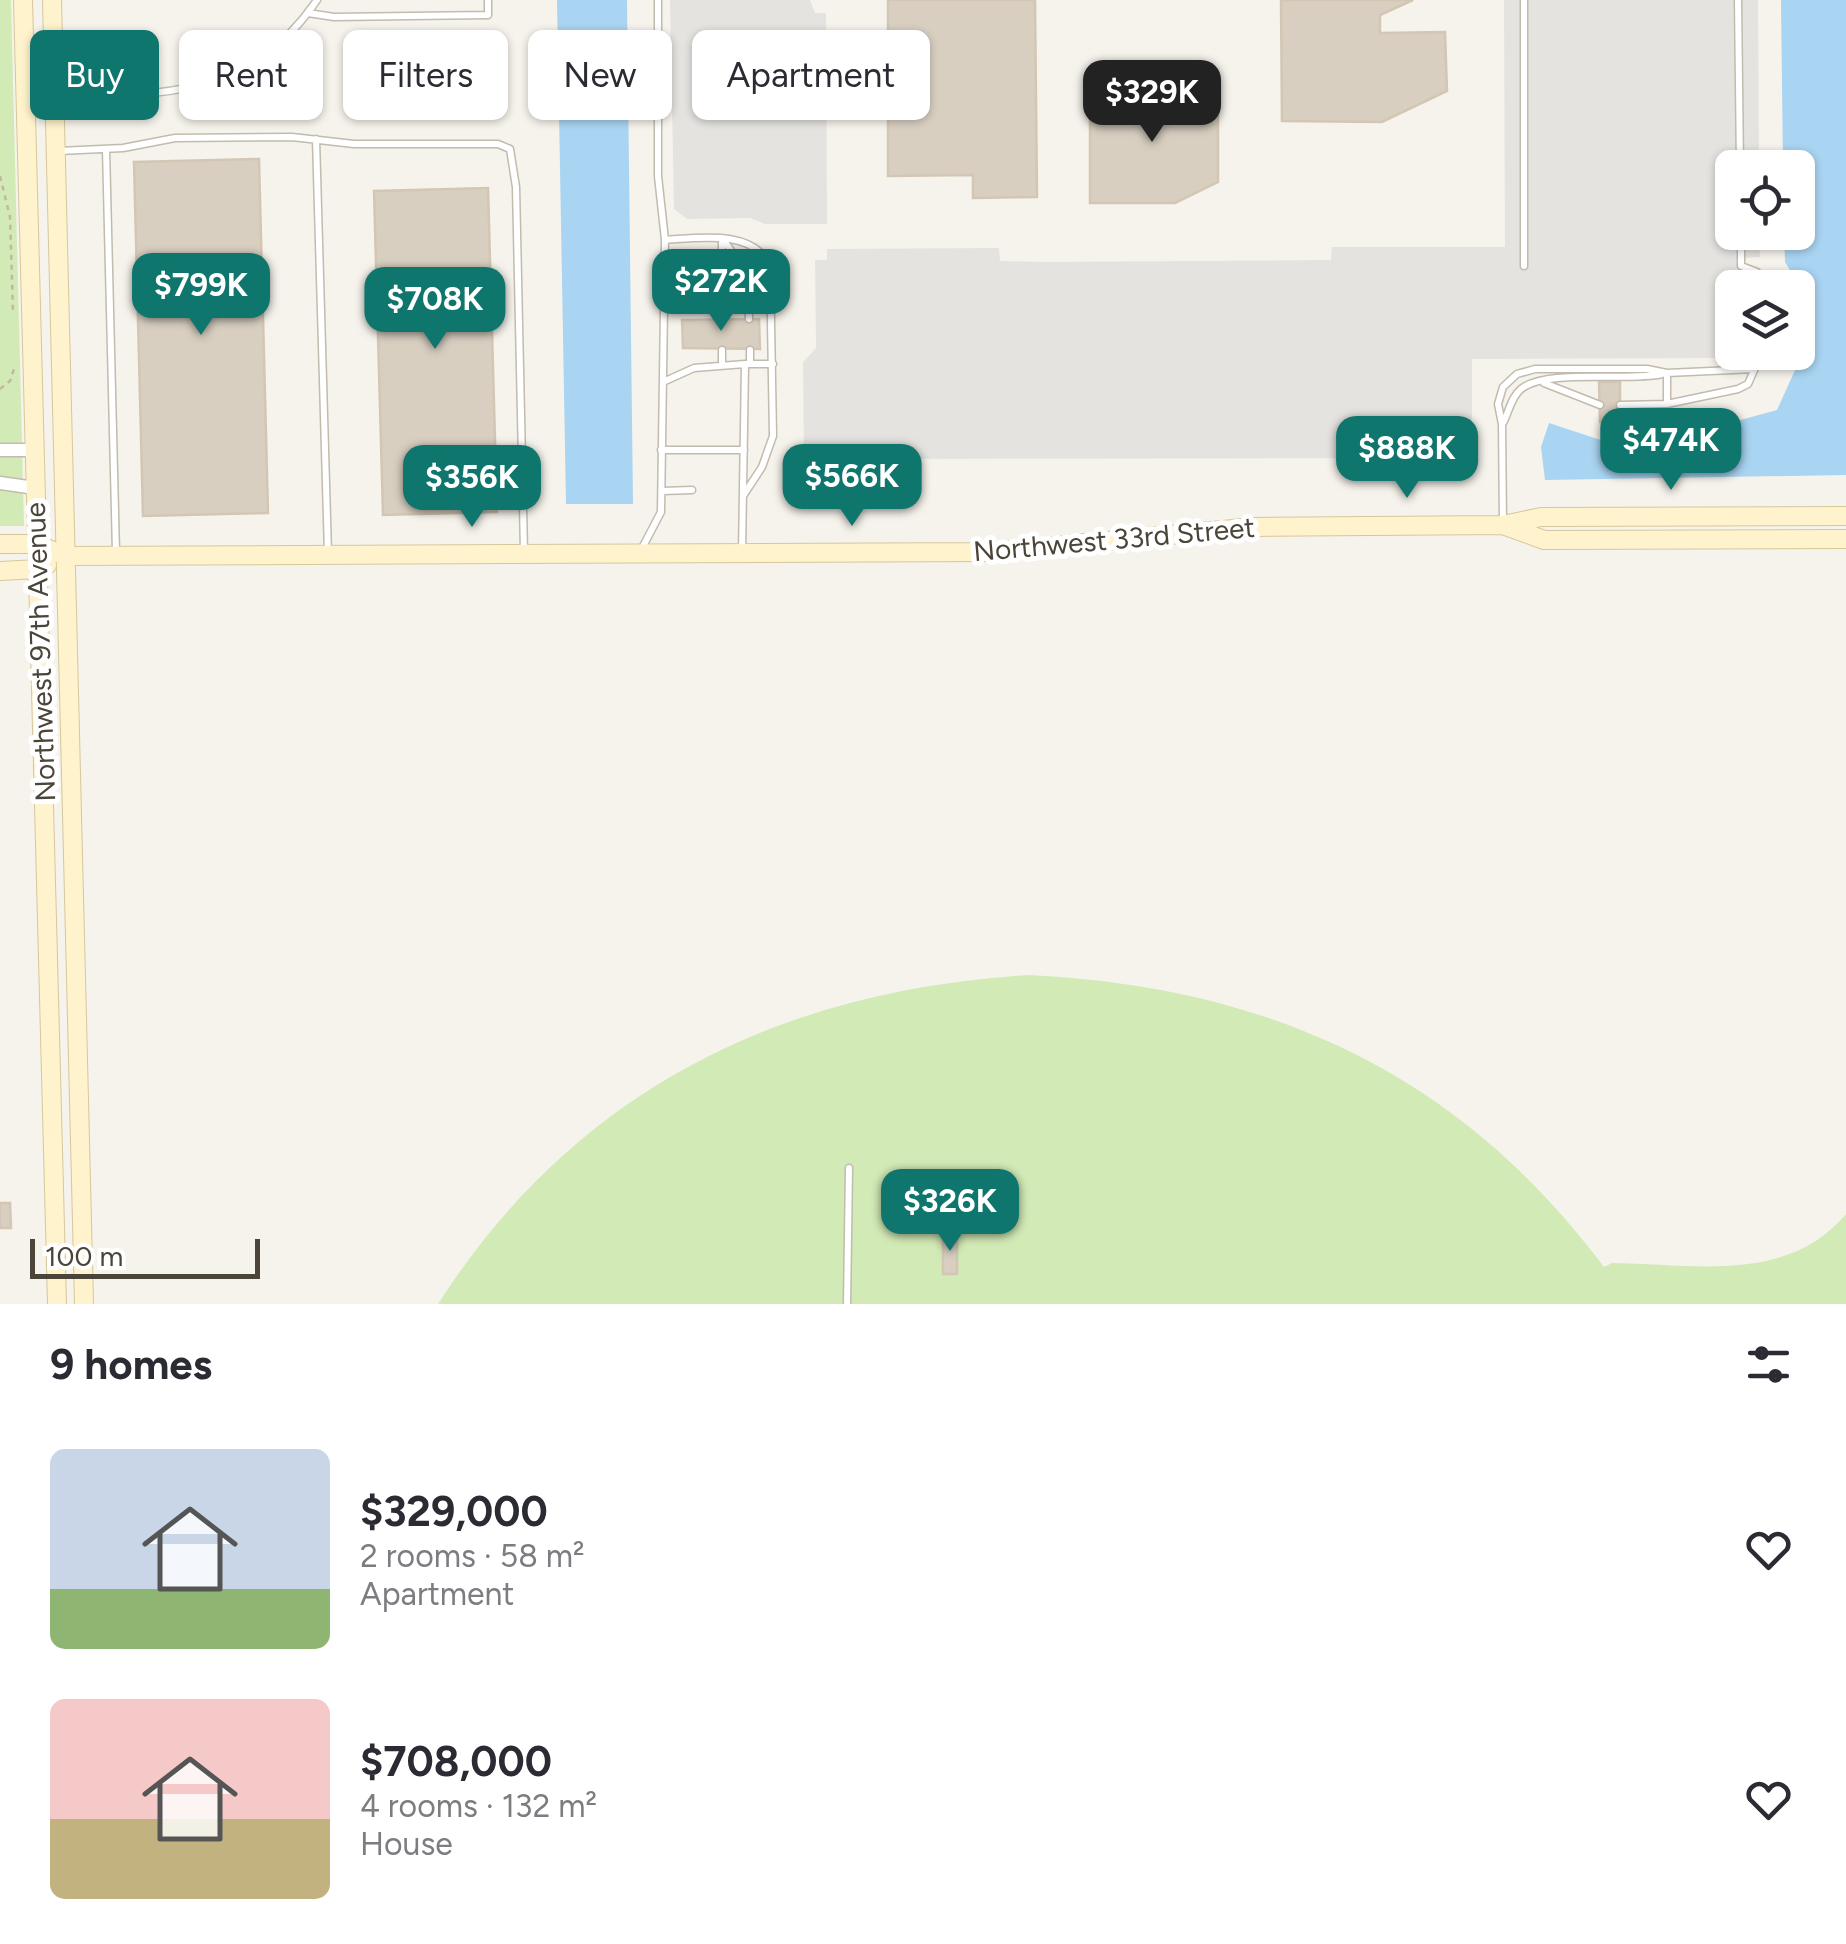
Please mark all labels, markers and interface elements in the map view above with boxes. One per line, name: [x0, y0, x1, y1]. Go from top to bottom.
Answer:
chip: Buy: [30, 30, 159, 120]
chip: Rent: [179, 30, 323, 120]
chip: Filters: [343, 30, 508, 120]
chip: New: [528, 30, 672, 120]
chip: Apartment: [692, 30, 930, 120]
pin: $329K: [1082, 60, 1222, 145]
text: $329K: [1105, 73, 1199, 111]
map controls: [1715, 150, 1815, 370]
button: locate: [1715, 150, 1815, 250]
pin: $272K: [651, 249, 791, 334]
pin: $799K: [131, 253, 271, 338]
text: $272K: [674, 262, 768, 300]
text: $799K: [154, 266, 248, 304]
pin: $708K: [365, 267, 505, 352]
button: layers: [1715, 270, 1815, 370]
text: $708K: [386, 280, 484, 318]
pin: $474K: [1601, 408, 1741, 493]
pin: $888K: [1337, 416, 1477, 501]
text: $474K: [1622, 421, 1720, 459]
text: $888K: [1358, 429, 1456, 467]
pin: $566K: [782, 444, 922, 529]
pin: $356K: [402, 445, 542, 530]
text: $566K: [805, 457, 899, 495]
text: $356K: [425, 458, 519, 496]
street label: Northwest 97th Avenue: [18, 502, 62, 802]
street label: Northwest 33rd Street: [972, 510, 1256, 568]
pin: $326K: [880, 1169, 1020, 1254]
text: $326K: [903, 1182, 997, 1220]
scale bar: [30, 1234, 260, 1278]
text: 100 m: [45, 1239, 123, 1273]
icon: filters: [1741, 1337, 1796, 1392]
text: 9 homes: [50, 1339, 212, 1390]
text: $329,000: [360, 1486, 548, 1537]
icon: home: [130, 1489, 250, 1609]
icon: heart: [1741, 1522, 1796, 1577]
text: 2 rooms · 58 m²: [360, 1537, 585, 1575]
text: Apartment: [360, 1575, 514, 1613]
text: $708,000: [360, 1736, 552, 1787]
icon: home: [130, 1739, 250, 1859]
icon: heart: [1741, 1772, 1796, 1827]
text: 4 rooms · 132 m²: [360, 1787, 597, 1825]
text: House: [360, 1825, 453, 1863]

